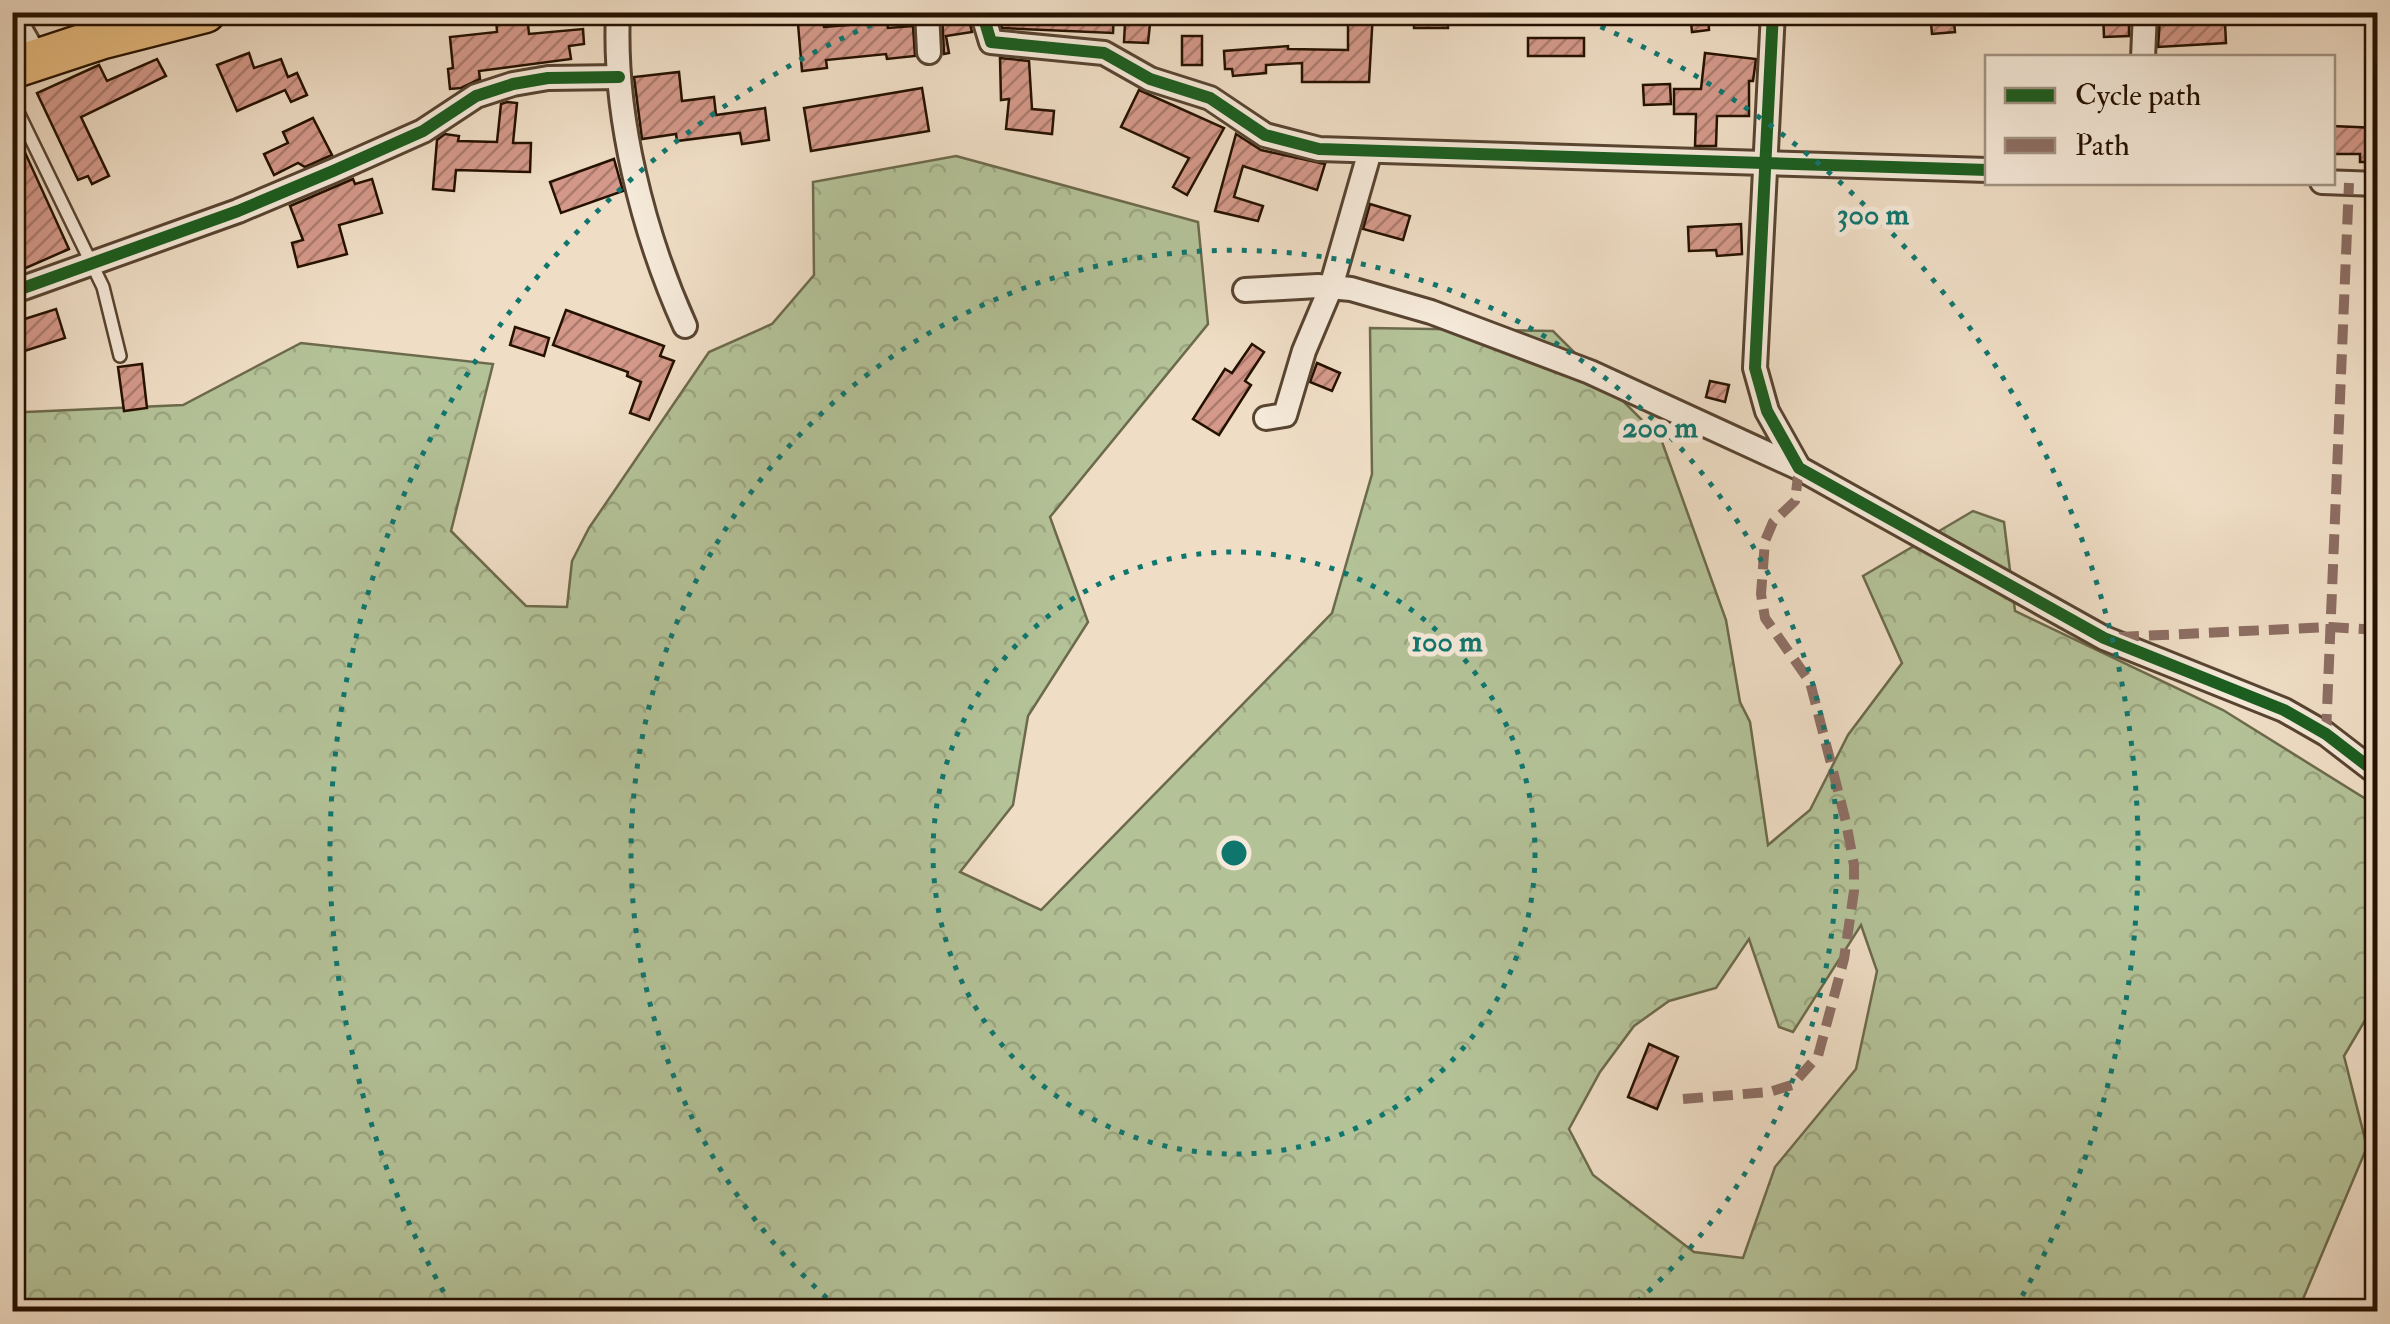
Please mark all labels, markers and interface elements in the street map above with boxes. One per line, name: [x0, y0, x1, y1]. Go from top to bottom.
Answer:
legend: [1985, 55, 2335, 185]
text: Cycle path: [2075, 77, 2201, 114]
text: Path: [2075, 127, 2130, 164]
text: 300 m: [1837, 196, 1910, 233]
text: 200 m: [1622, 409, 1698, 446]
text: 100 m: [1412, 623, 1483, 660]
centre of rings: [1216, 835, 1252, 871]

